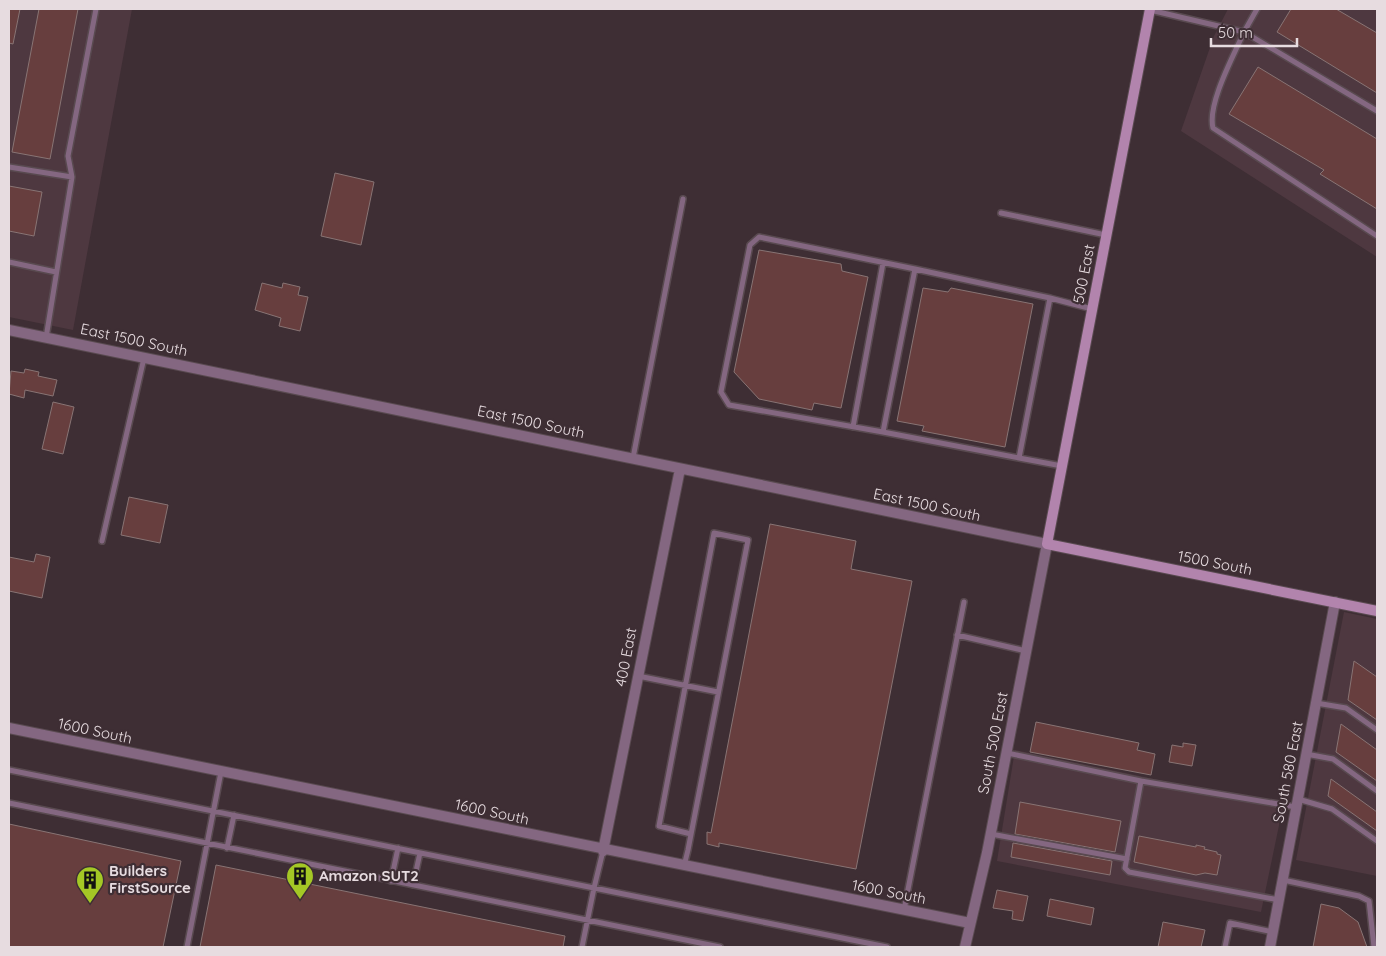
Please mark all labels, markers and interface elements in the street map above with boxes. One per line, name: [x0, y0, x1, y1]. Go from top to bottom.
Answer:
scale bar: [1211, 15, 1297, 47]
text: 50 m: [1218, 23, 1253, 42]
street label: 500 East: [1068, 243, 1099, 305]
street label: East 1500 South: [79, 319, 189, 360]
street label: East 1500 South: [476, 401, 586, 442]
street label: East 1500 South: [872, 484, 982, 525]
street label: 1500 South: [1176, 546, 1254, 579]
street label: 400 East: [610, 626, 641, 688]
street label: South 500 East: [973, 690, 1012, 796]
street label: 1600 South: [56, 713, 134, 748]
street label: South 580 East: [1268, 720, 1307, 824]
street label: 1600 South: [453, 794, 531, 829]
place label: Builders FirstSource: [109, 861, 191, 897]
building icon: Amazon SUT2: [285, 861, 315, 900]
building icon: Builders FirstSource: [75, 865, 105, 904]
place label: Amazon SUT2: [319, 866, 419, 885]
street label: 1600 South: [850, 875, 928, 908]

